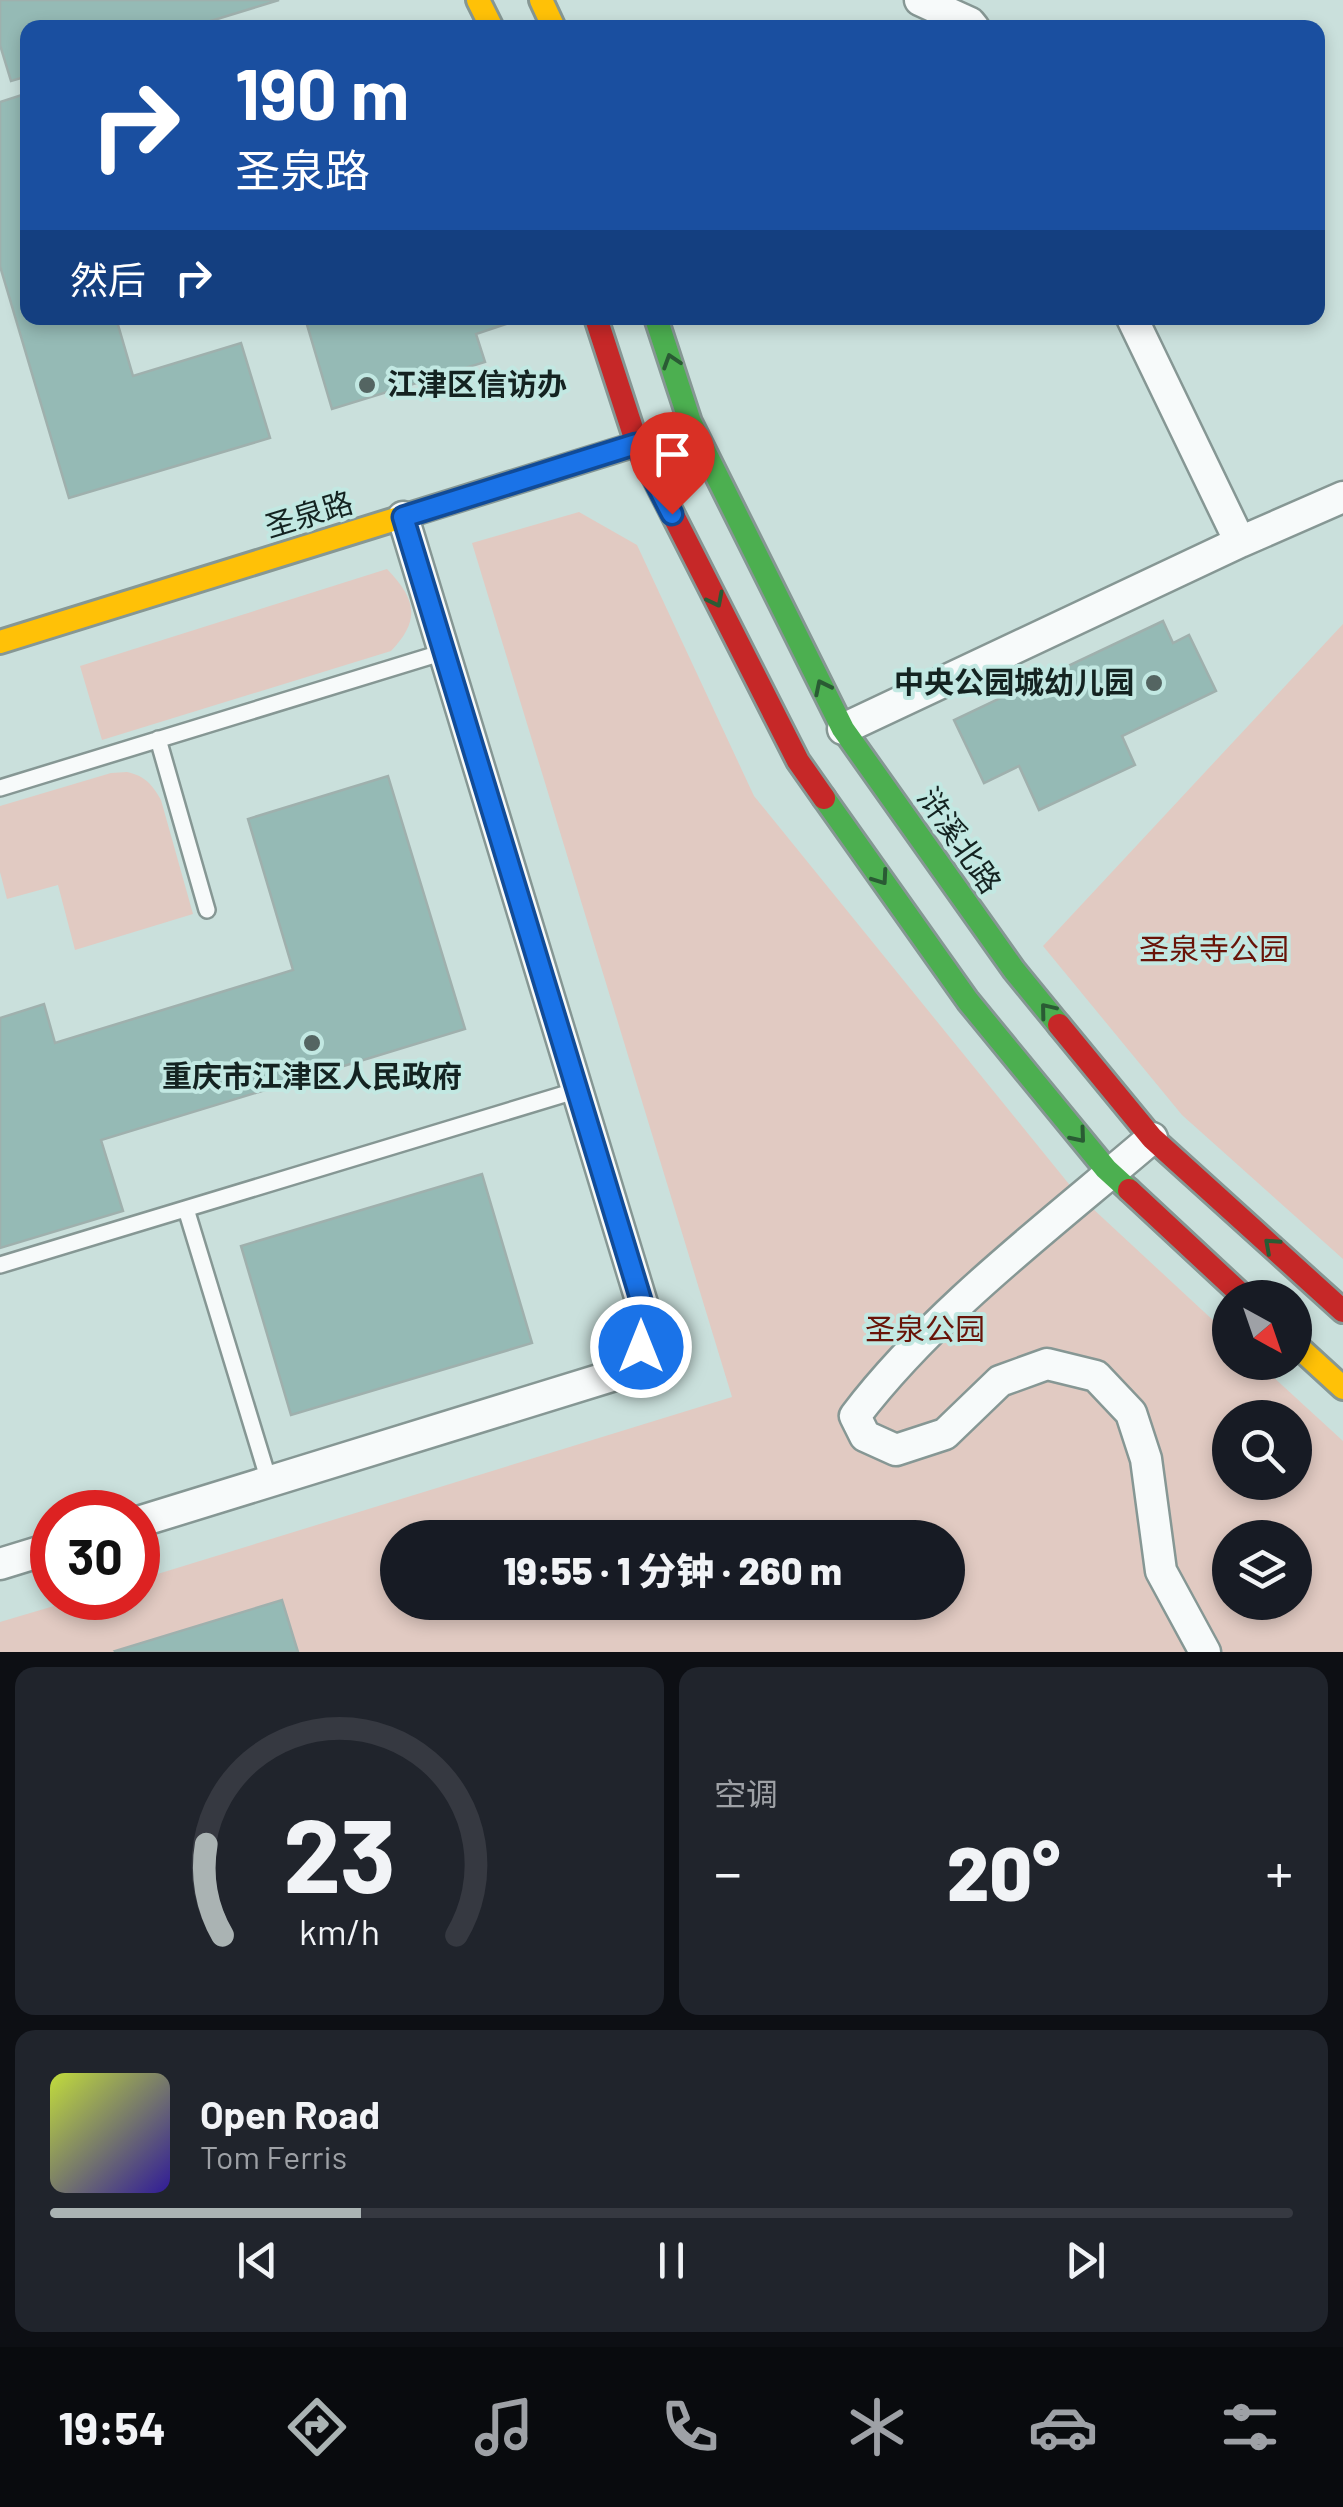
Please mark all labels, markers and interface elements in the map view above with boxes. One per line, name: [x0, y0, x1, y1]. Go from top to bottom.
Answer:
text: 190 m: [235, 50, 409, 134]
icon: right: [70, 60, 200, 190]
text: 圣泉路: [235, 142, 370, 196]
icon: right: [166, 250, 221, 305]
text: 然后: [70, 256, 146, 302]
one-way arrow: [662, 353, 682, 370]
place label: 江津区信访办: [387, 365, 567, 401]
marker: 江津区信访办: [356, 374, 378, 396]
pin: [630, 412, 715, 515]
icon: arrive: [645, 427, 700, 482]
street label: 圣泉路: [260, 483, 357, 543]
one-way arrow: [704, 589, 723, 607]
place label: 中央公园城幼儿园: [894, 663, 1134, 699]
marker: 中央公园城幼儿园: [1143, 672, 1165, 694]
one-way arrow: [814, 679, 834, 697]
street label: 浒溪北路: [911, 780, 1010, 899]
one-way arrow: [869, 867, 887, 886]
park label: 圣泉寺公园: [1139, 930, 1289, 966]
one-way arrow: [1041, 1004, 1059, 1022]
marker: 重庆市江津区人民政府: [301, 1032, 323, 1054]
place label: 重庆市江津区人民政府: [162, 1057, 462, 1093]
one-way arrow: [1067, 1124, 1085, 1142]
one-way arrow: [1264, 1239, 1283, 1257]
north arrow: [1212, 1280, 1312, 1380]
map controls: [1212, 1280, 1312, 1620]
position arrow: [589, 1295, 693, 1399]
park label: 圣泉公园: [865, 1310, 985, 1346]
button: search: [1212, 1400, 1312, 1500]
speed limit sign: 30: [30, 1490, 160, 1620]
button: layers: [1212, 1520, 1312, 1620]
text: 19:55 · 1 分钟 · 260 m: [503, 1547, 842, 1593]
text: 空调: [714, 1774, 778, 1812]
text: 23: [283, 1789, 396, 1914]
text: 20°: [947, 1826, 1060, 1916]
text: −: [714, 1838, 742, 1904]
text: +: [1265, 1838, 1293, 1904]
text: km/h: [299, 1909, 380, 1952]
text: Open Road: [200, 2091, 380, 2137]
text: Tom Ferris: [200, 2137, 347, 2175]
icon: previous: [230, 2233, 285, 2288]
icon: pause: [644, 2233, 699, 2288]
icon: next: [1058, 2233, 1113, 2288]
icon: directions: [282, 2392, 352, 2462]
icon: music: [469, 2392, 539, 2462]
icon: phone: [655, 2392, 725, 2462]
icon: climate: [842, 2392, 912, 2462]
icon: car: [1028, 2392, 1098, 2462]
icon: filters: [1215, 2392, 1285, 2462]
text: 19:54: [58, 2400, 166, 2454]

